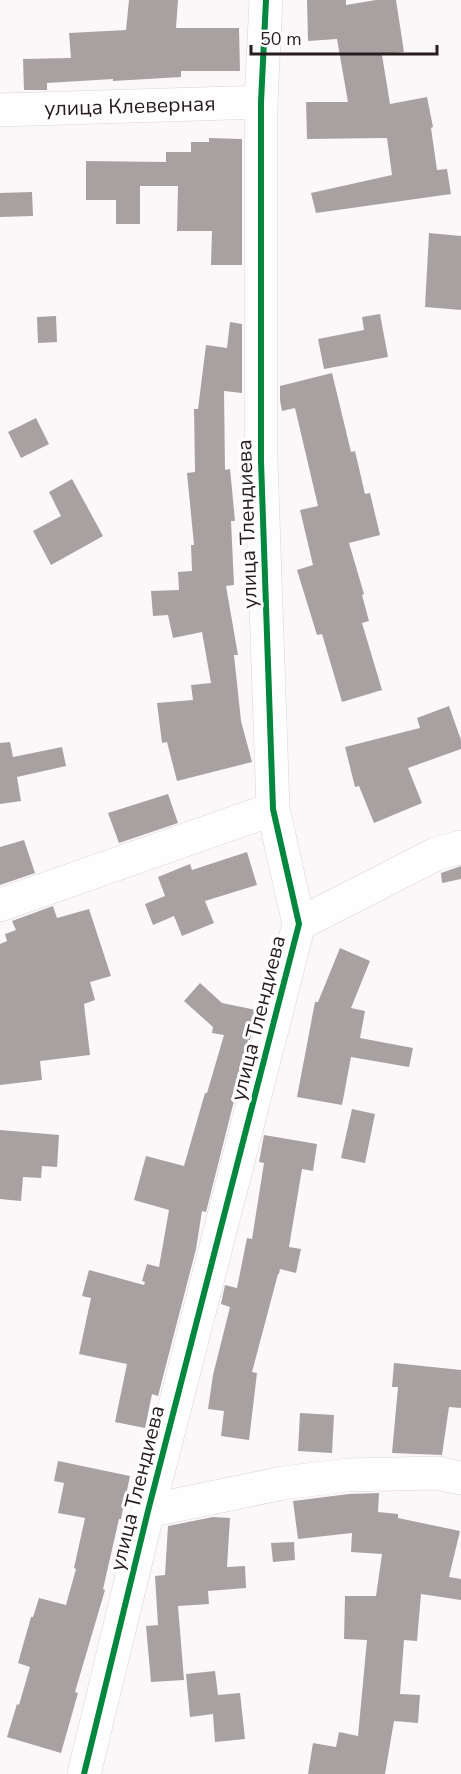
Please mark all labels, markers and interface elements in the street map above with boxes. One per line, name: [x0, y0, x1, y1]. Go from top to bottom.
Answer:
scale bar: [251, 18, 437, 56]
text: 50 m: [260, 27, 302, 51]
street label: улица Клеверная: [44, 89, 216, 123]
street label: улица Тлендиева: [230, 439, 264, 609]
street label: улица Тлендиева: [224, 932, 292, 1104]
street label: улица Тлендиева: [103, 1402, 171, 1574]

